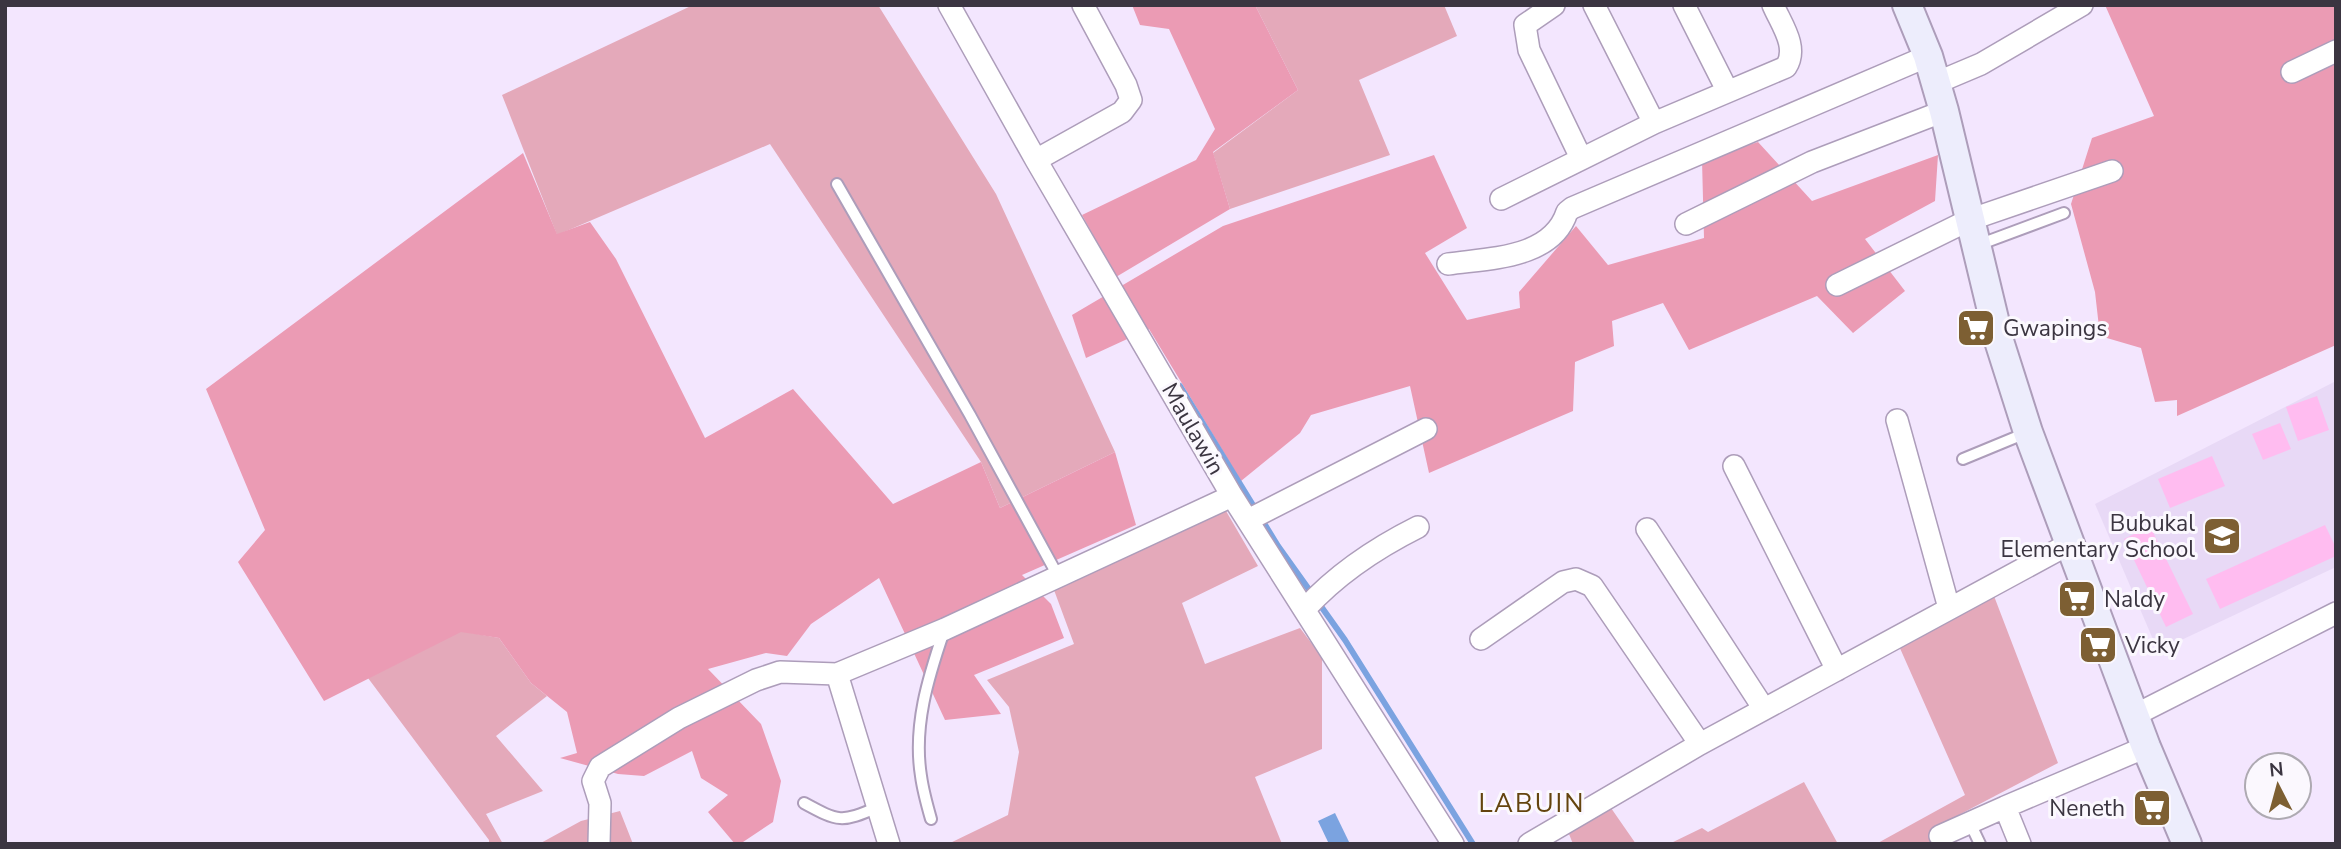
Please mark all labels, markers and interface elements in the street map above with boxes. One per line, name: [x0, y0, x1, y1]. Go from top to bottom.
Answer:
supermarket icon: Gwapings: [1955, 307, 1997, 349]
place label: Gwapings: [2003, 313, 2107, 344]
street label: Maulawin: [1154, 377, 1232, 481]
place label: Bubukal Elementary School: [2001, 508, 2195, 565]
school or university icon: Bubukal Elementary School: [2201, 515, 2243, 557]
supermarket icon: Naldy: [2056, 578, 2098, 620]
place label: Naldy: [2104, 584, 2165, 615]
supermarket icon: Vicky: [2077, 624, 2119, 666]
place label: Vicky: [2124, 630, 2180, 661]
north arrow: [2243, 751, 2313, 821]
text: N: [2268, 756, 2285, 784]
district label: LABUIN: [1479, 786, 1585, 821]
supermarket icon: Neneth: [2131, 787, 2173, 829]
place label: Neneth: [2049, 793, 2125, 824]

